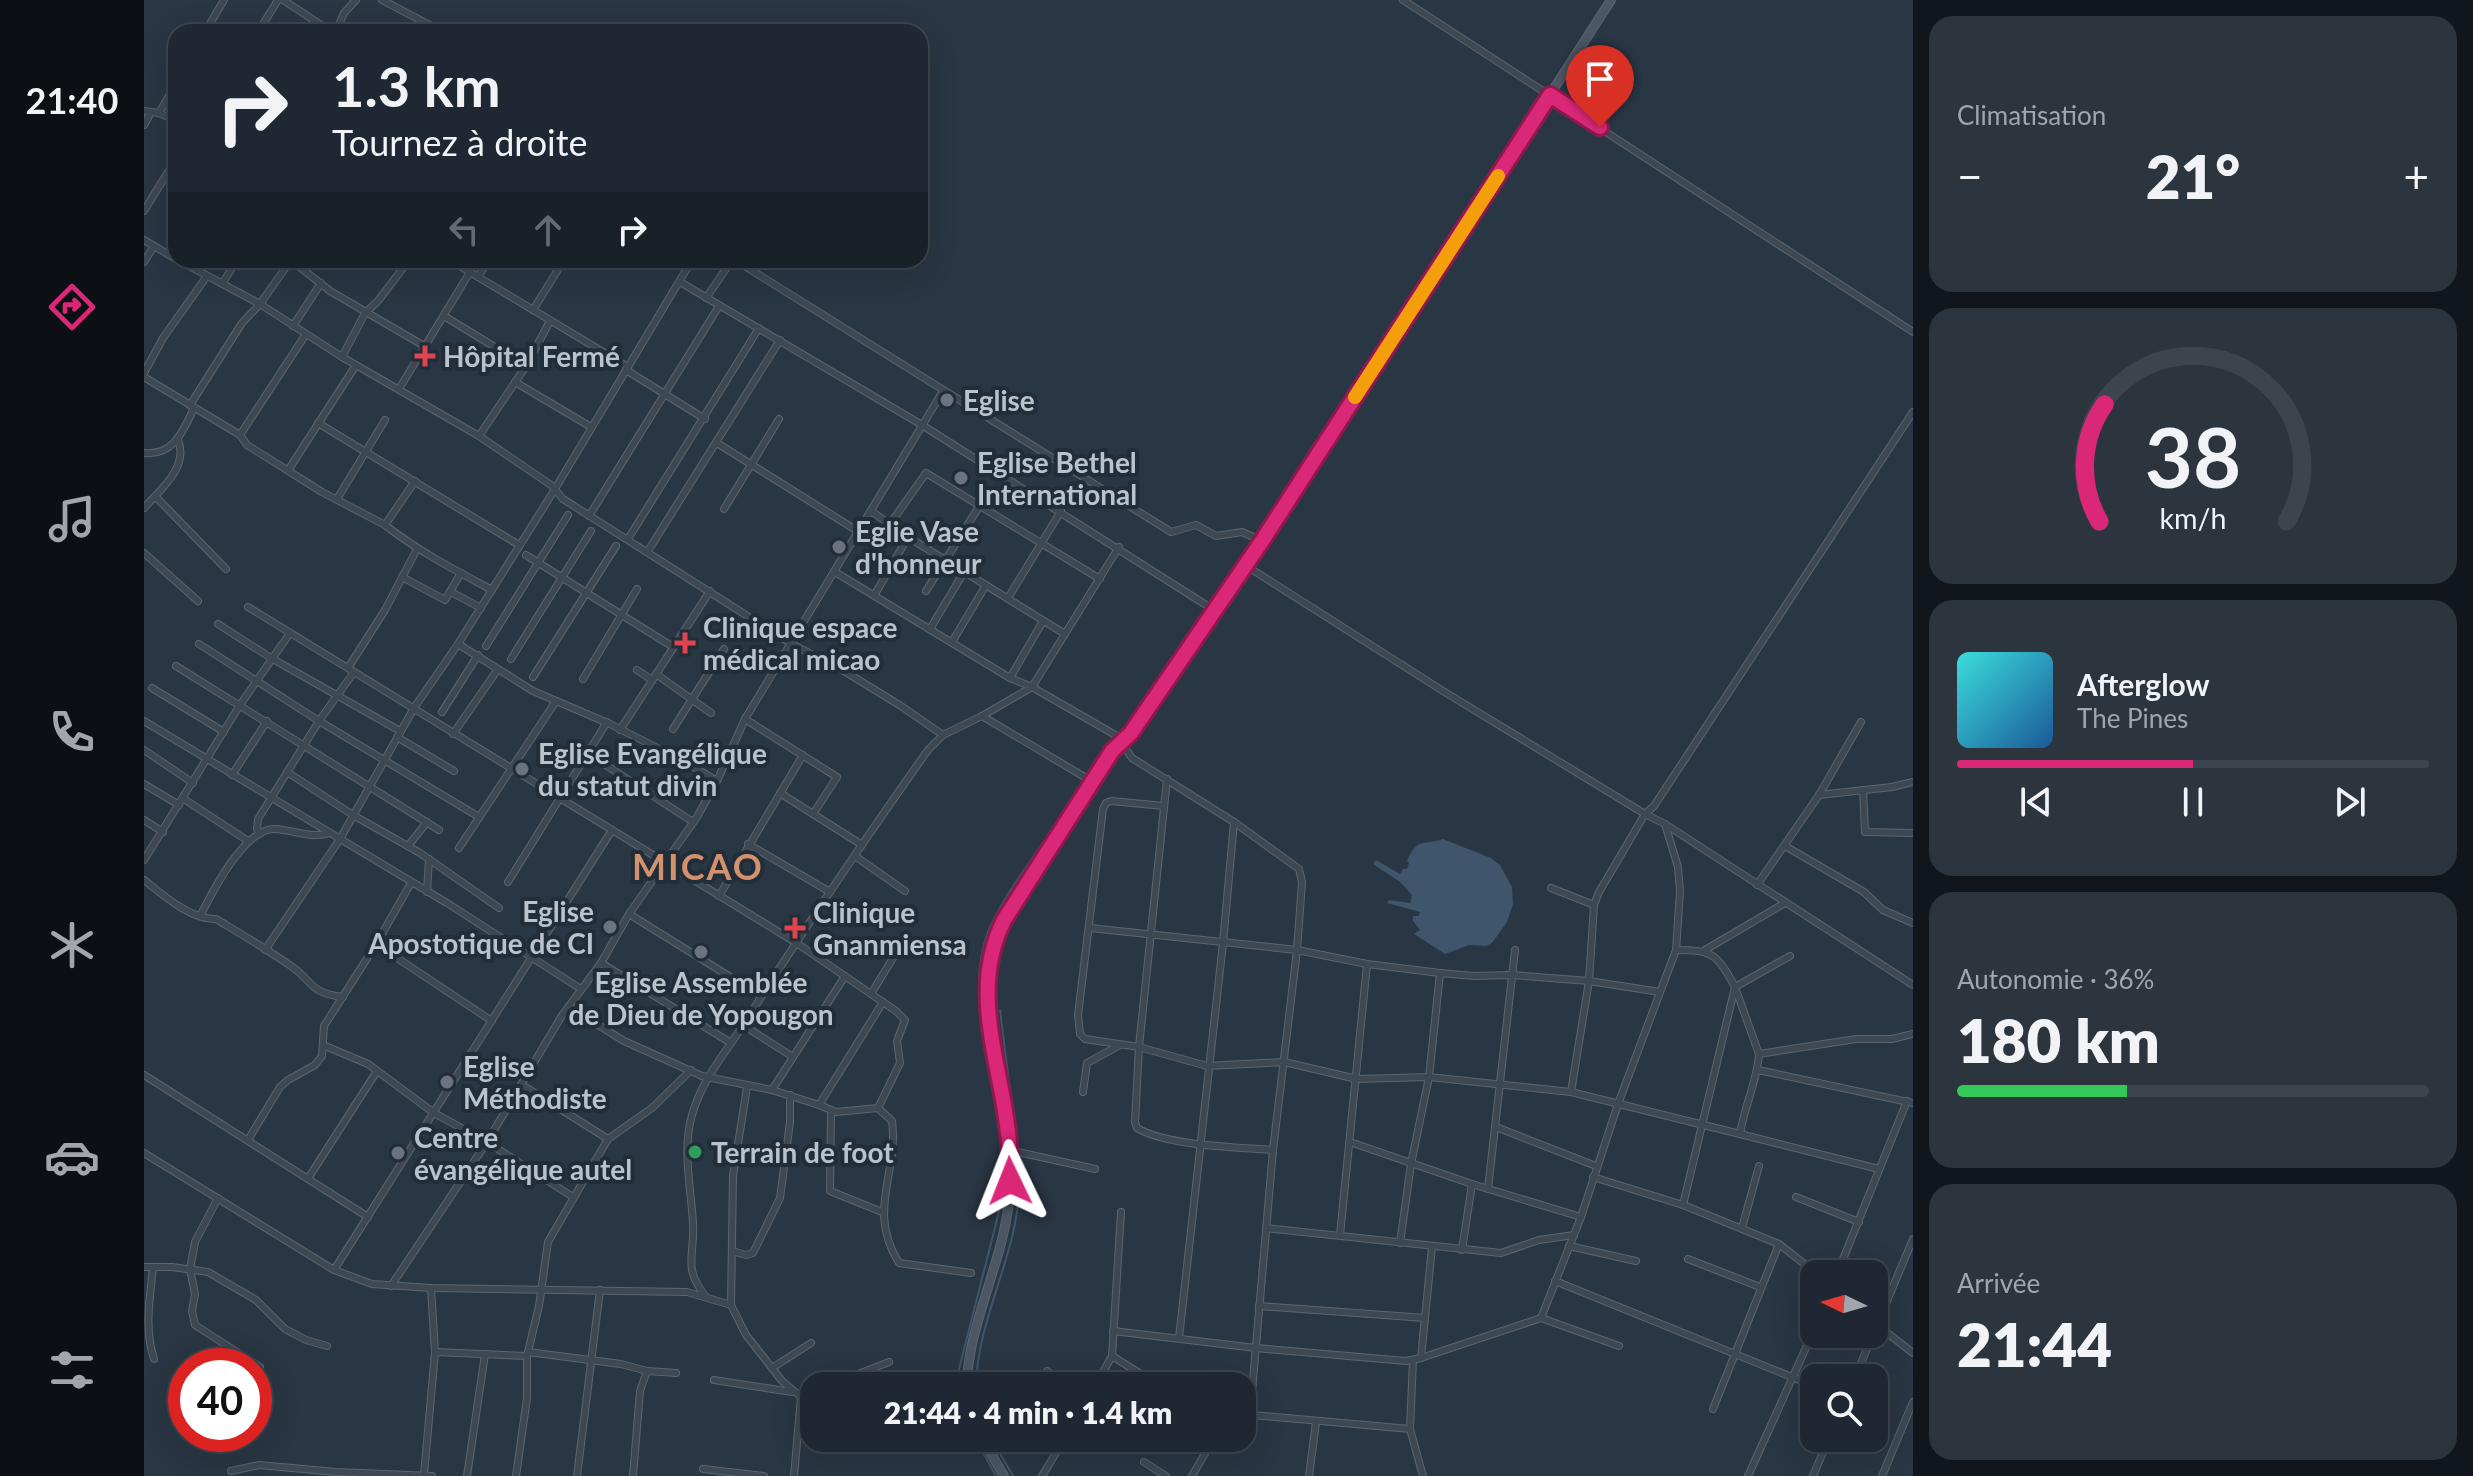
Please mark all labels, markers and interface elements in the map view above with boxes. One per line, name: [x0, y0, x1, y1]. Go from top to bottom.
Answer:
pin: [1566, 45, 1634, 127]
text: 1.3 km: [332, 52, 501, 119]
icon: right: [200, 56, 304, 160]
icon: arrive: [1578, 57, 1622, 101]
text: 21:40: [26, 78, 118, 122]
text: Climatisation: [1957, 99, 2106, 131]
text: Tournez à droite: [332, 120, 588, 164]
text: 21°: [2146, 140, 2240, 212]
text: −: [1957, 150, 1983, 202]
text: +: [2403, 150, 2429, 202]
icon: left: [442, 208, 486, 252]
icon: ahead: [526, 208, 570, 252]
icon: right: [610, 208, 654, 252]
icon: directions: [44, 279, 100, 335]
place label: Hôpital Fermé: [443, 339, 620, 373]
marker: Hôpital Fermé: [414, 345, 436, 367]
place label: Eglise: [963, 383, 1035, 417]
marker: Eglise: [938, 391, 956, 409]
text: 38: [2145, 406, 2241, 506]
place label: Eglise Bethel International: [977, 445, 1137, 511]
marker: Eglise Bethel International: [952, 469, 970, 487]
icon: music: [44, 491, 100, 547]
text: km/h: [2160, 501, 2226, 535]
place label: Eglie Vase d'honneur: [855, 514, 982, 580]
marker: Eglie Vase d'honneur: [830, 538, 848, 556]
place label: Clinique espace médical micao: [703, 610, 898, 676]
marker: Clinique espace médical micao: [674, 632, 696, 654]
text: Afterglow: [2077, 666, 2210, 702]
text: The Pines: [2077, 702, 2188, 734]
icon: phone: [44, 704, 100, 760]
place label: Eglise Evangélique du statut divin: [538, 736, 767, 802]
marker: Eglise Evangélique du statut divin: [513, 760, 531, 778]
icon: previous: [2014, 780, 2058, 824]
icon: pause: [2171, 780, 2215, 824]
icon: next: [2328, 780, 2372, 824]
district label: MICAO: [632, 844, 764, 888]
place label: Eglise Apostotique de CI: [367, 894, 594, 960]
place label: Clinique Gnanmiensa: [813, 895, 967, 961]
icon: climate: [44, 917, 100, 973]
marker: Clinique Gnanmiensa: [784, 917, 806, 939]
marker: Eglise Apostotique de CI: [601, 918, 619, 936]
marker: Eglise Assemblée de Dieu de Yopougon: [692, 943, 710, 961]
text: Autonomie · 36%: [1957, 963, 2154, 995]
place label: Eglise Assemblée de Dieu de Yopougon: [568, 965, 834, 1031]
text: 180 km: [1957, 1004, 2160, 1076]
place label: Eglise Méthodiste: [463, 1049, 607, 1115]
marker: Eglise Méthodiste: [438, 1073, 456, 1091]
place label: Centre évangélique autel: [414, 1120, 632, 1186]
icon: car: [44, 1129, 100, 1185]
place label: Terrain de foot: [711, 1135, 894, 1169]
position arrow: [968, 1139, 1052, 1223]
marker: Terrain de foot: [686, 1143, 704, 1161]
marker: Centre évangélique autel: [389, 1144, 407, 1162]
north arrow: [1800, 1260, 1888, 1348]
map controls: [1800, 1260, 1888, 1452]
text: Arrivée: [1957, 1267, 2040, 1299]
text: 21:44: [1957, 1308, 2112, 1380]
icon: filters: [44, 1342, 100, 1398]
speed limit sign: 40: [168, 1348, 272, 1452]
button: search: [1800, 1364, 1888, 1452]
text: 21:44 · 4 min · 1.4 km: [884, 1394, 1172, 1430]

